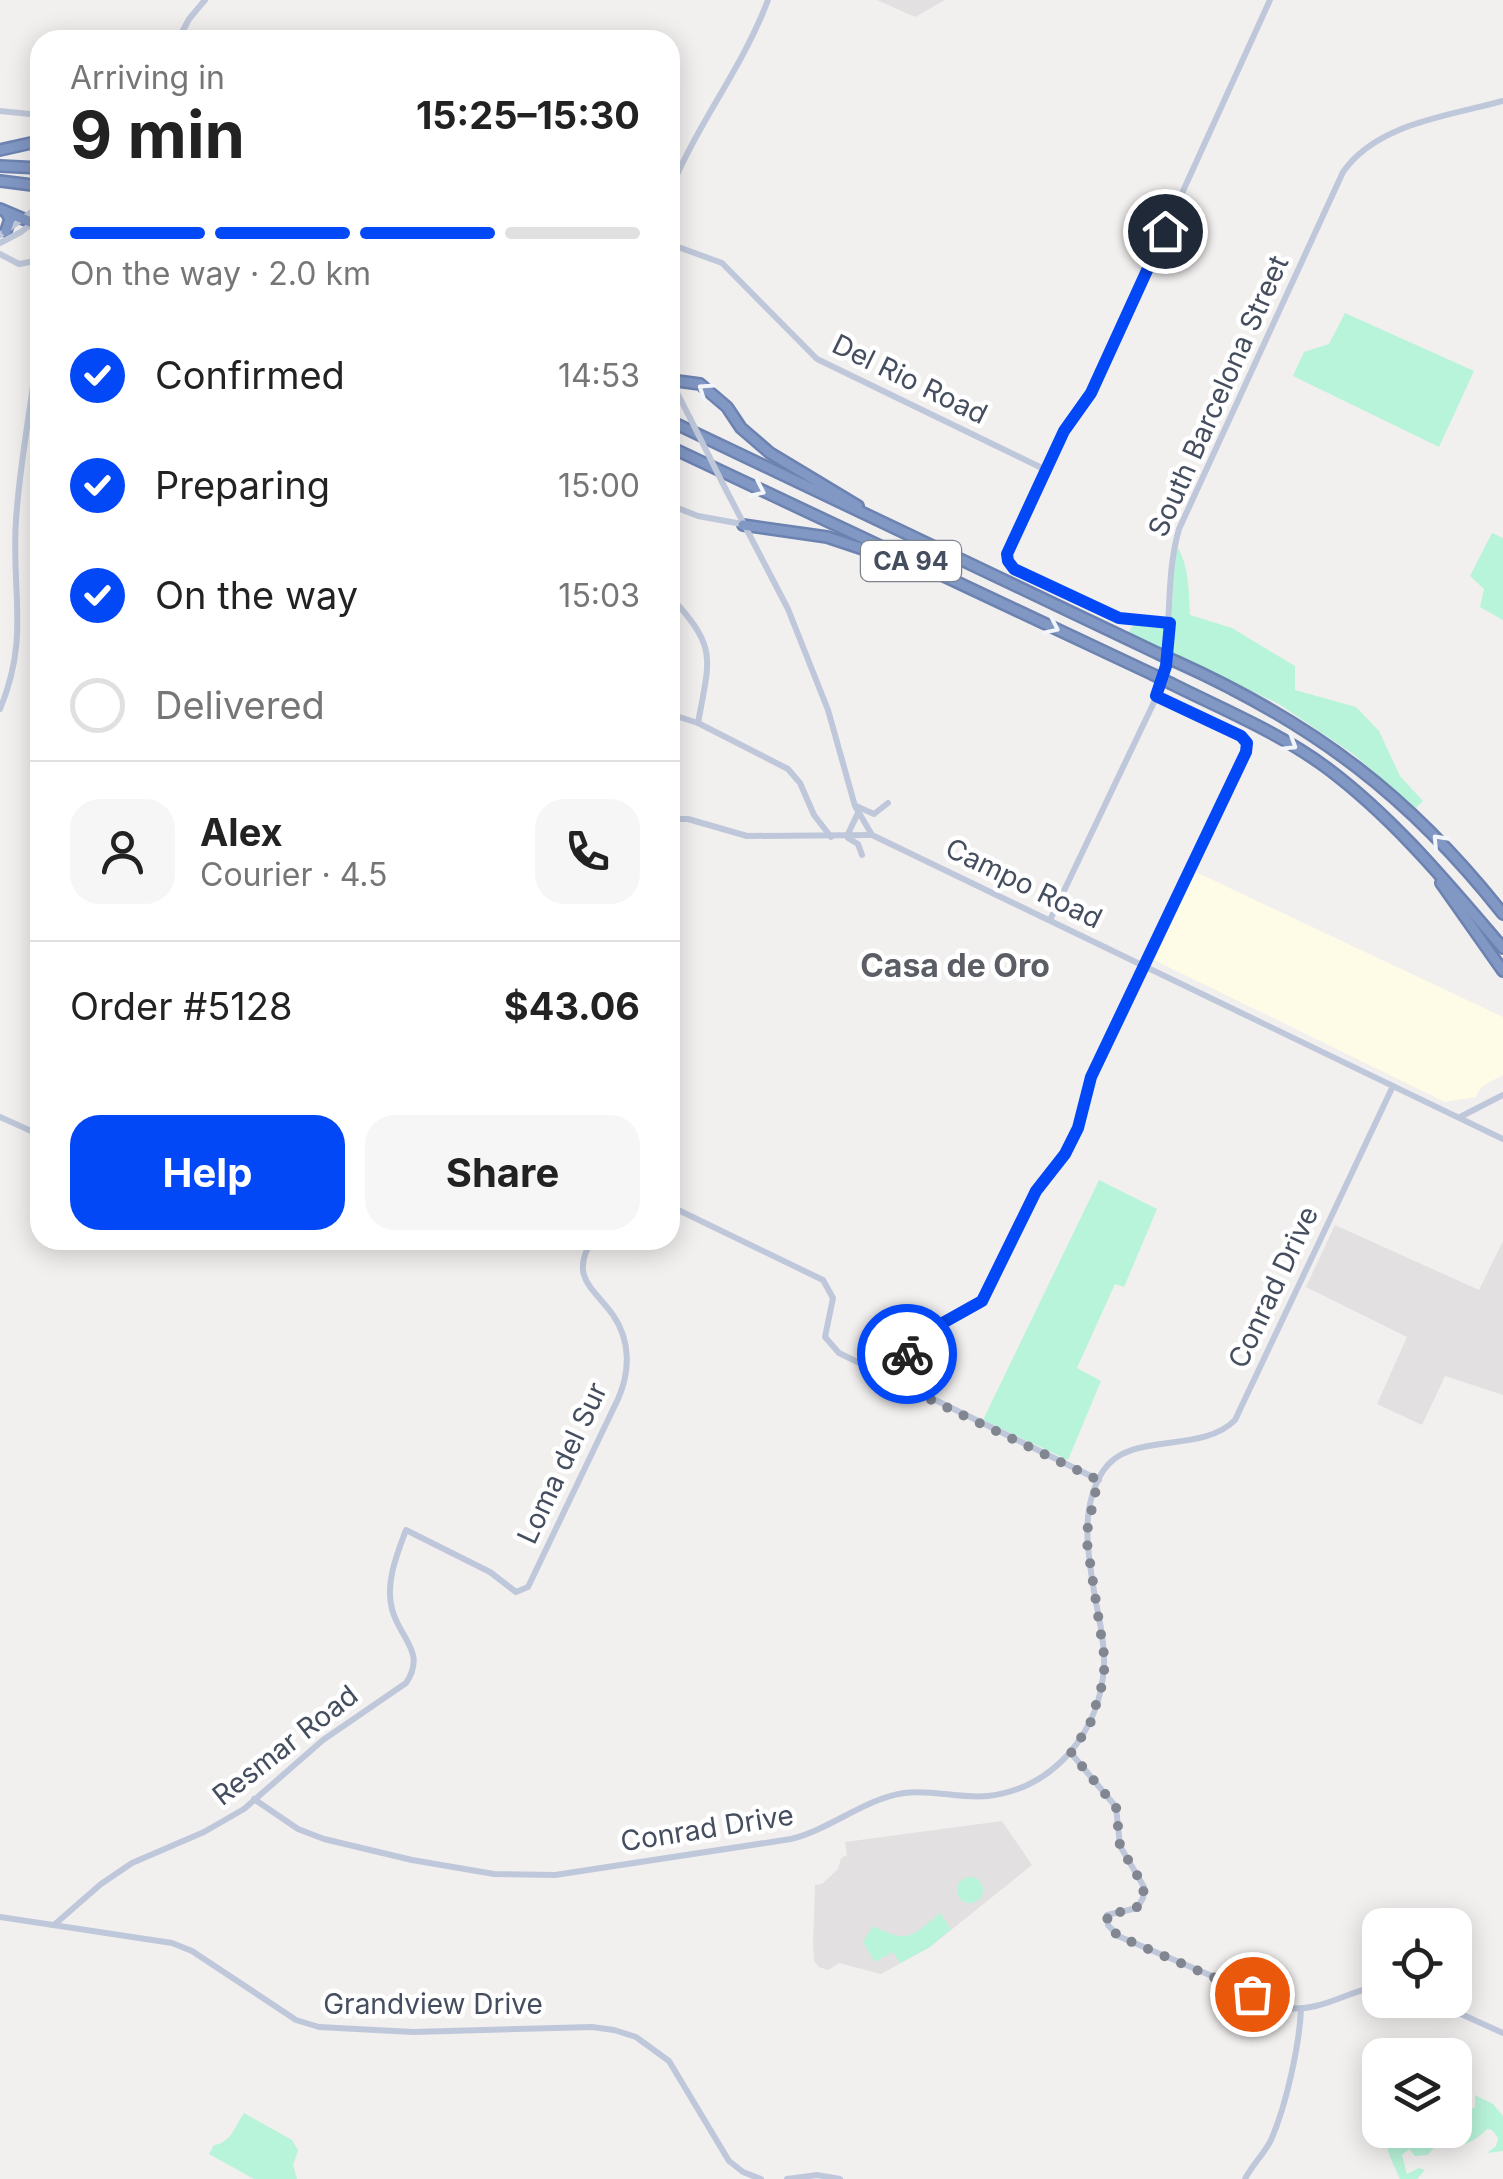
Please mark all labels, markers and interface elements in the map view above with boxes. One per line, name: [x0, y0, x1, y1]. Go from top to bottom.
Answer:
text: Arriving in: [70, 58, 225, 97]
text: 15:25–15:30: [416, 92, 640, 138]
text: 9 min: [70, 95, 245, 174]
pin: [1123, 189, 1208, 274]
icon: home: [1138, 204, 1193, 259]
street label: South Barcelona Street: [1141, 250, 1295, 542]
text: On the way · 2.0 km: [70, 254, 371, 293]
street label: Del Rio Road: [827, 327, 993, 431]
icon: check: [70, 348, 125, 403]
text: Confirmed: [155, 352, 345, 398]
text: 14:53: [558, 356, 640, 395]
one-way arrow: [698, 384, 716, 403]
icon: check: [70, 458, 125, 513]
text: Preparing: [155, 462, 330, 508]
text: 15:00: [558, 466, 640, 505]
one-way arrow: [748, 477, 766, 497]
road number: CA 94: [861, 541, 961, 581]
icon: check: [70, 568, 125, 623]
text: On the way: [155, 572, 358, 618]
text: 15:03: [558, 576, 640, 615]
one-way arrow: [1042, 615, 1060, 635]
text: Delivered: [155, 682, 325, 728]
one-way arrow: [1279, 732, 1297, 751]
button: person: [70, 799, 175, 904]
button: phone: [535, 799, 640, 904]
text: Alex: [200, 809, 283, 855]
street label: Campo Road: [940, 830, 1108, 936]
one-way arrow: [1433, 834, 1451, 853]
text: Courier · 4.5: [200, 855, 388, 894]
district label: Casa de Oro: [860, 946, 1050, 985]
text: Order #5128: [70, 983, 292, 1029]
text: $43.06: [504, 983, 640, 1029]
button: Help: [70, 1115, 345, 1230]
button: Share: [365, 1115, 640, 1230]
street label: Conrad Drive: [1221, 1201, 1325, 1373]
courier: [857, 1304, 957, 1404]
icon: bike: [880, 1327, 935, 1382]
street label: Loma del Sur: [510, 1377, 614, 1549]
street label: Resmar Road: [206, 1678, 364, 1812]
street label: Conrad Drive: [618, 1798, 796, 1858]
map controls: [1362, 1908, 1472, 2148]
button: locate: [1362, 1908, 1472, 2018]
pin: [1210, 1952, 1295, 2037]
icon: bag: [1225, 1967, 1280, 2022]
street label: Grandview Drive: [323, 1987, 543, 2021]
button: layers: [1362, 2038, 1472, 2148]

